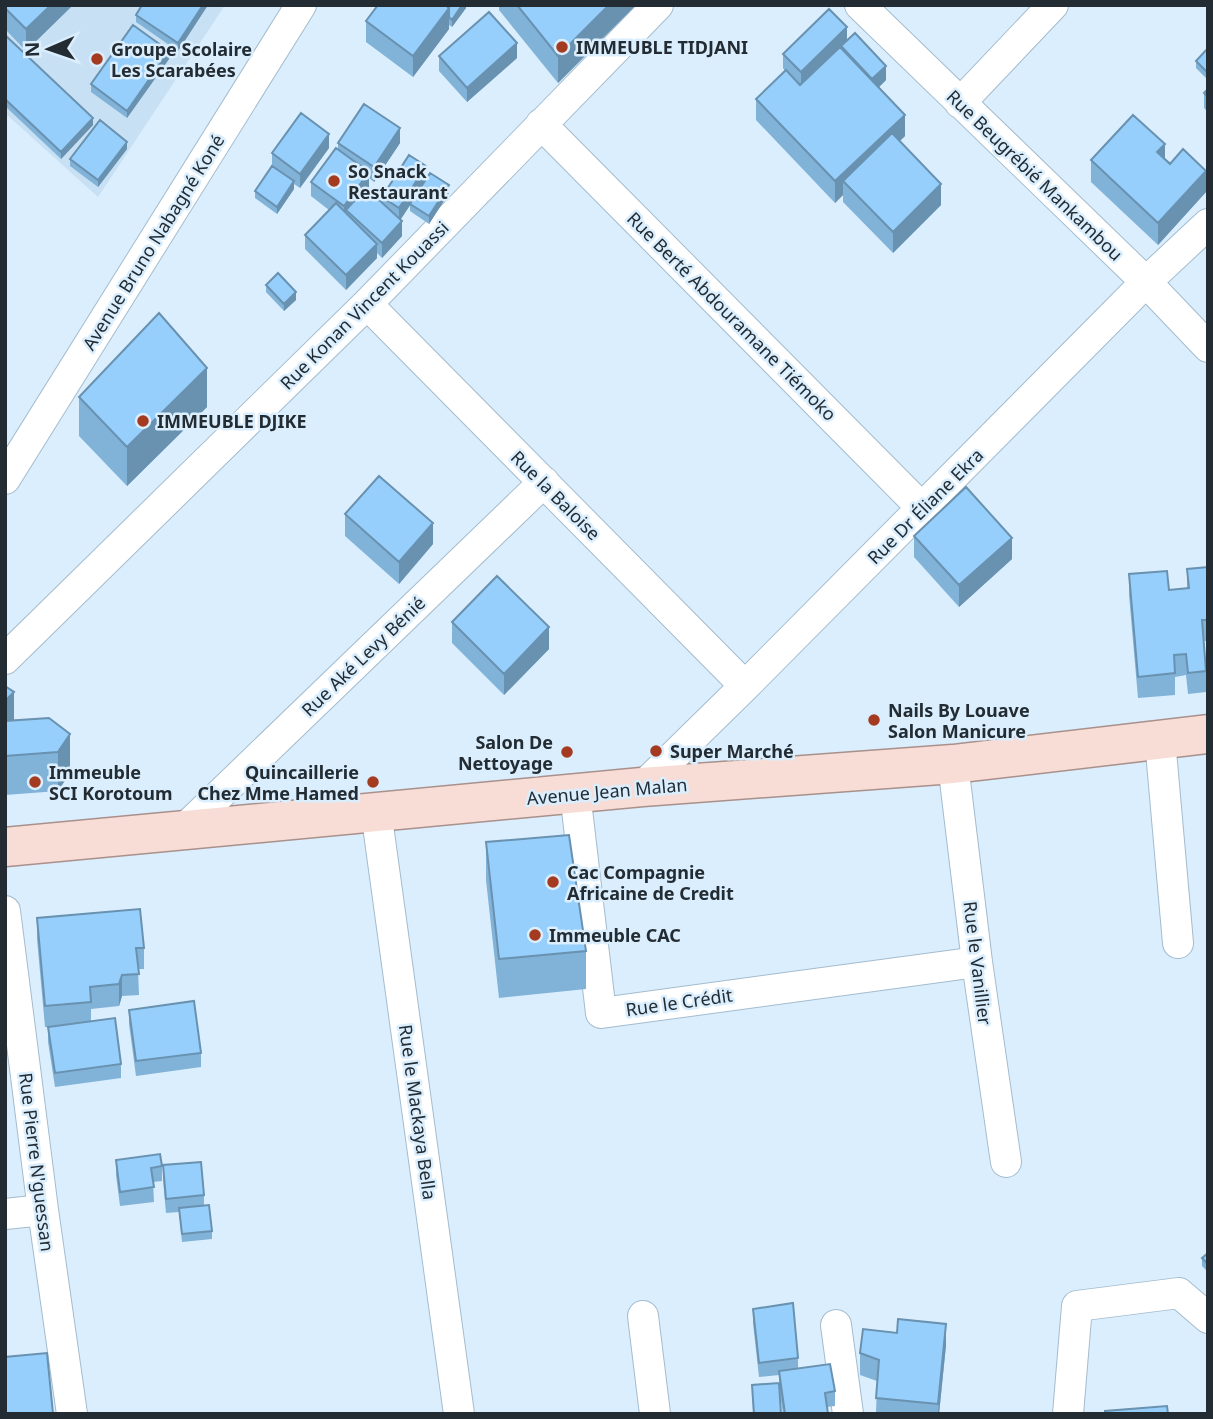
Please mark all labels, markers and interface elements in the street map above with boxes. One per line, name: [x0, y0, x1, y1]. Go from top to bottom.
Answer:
north arrow: [14, 14, 84, 84]
place label: IMMEUBLE TIDJANI: [576, 35, 748, 59]
place label: Groupe Scolaire Les Scarabées: [111, 37, 252, 82]
marker: IMMEUBLE TIDJANI: [554, 39, 570, 55]
text: N: [19, 41, 45, 58]
marker: Groupe Scolaire Les Scarabées: [89, 51, 105, 67]
street label: Rue Beugrébié Mankambou: [942, 84, 1128, 266]
street label: Avenue Bruno Nabagné Koné: [77, 130, 229, 354]
place label: So Snack Restaurant: [348, 159, 448, 204]
marker: So Snack Restaurant: [326, 173, 342, 189]
street label: Rue Berté Abdouramane Tiémoko: [622, 206, 842, 426]
street label: Rue Konan Vincent Kouassi: [275, 216, 453, 394]
place label: IMMEUBLE DJIKE: [157, 409, 307, 433]
marker: IMMEUBLE DJIKE: [135, 413, 151, 429]
street label: Rue Dr Éliane Ekra: [862, 443, 988, 569]
street label: Rue la Baloise: [506, 445, 606, 545]
street label: Rue Aké Levy Bénié: [296, 591, 430, 721]
place label: Nails By Louave Salon Manicure: [888, 698, 1030, 743]
marker: Nails By Louave Salon Manicure: [866, 712, 882, 728]
place label: Salon De Nettoyage: [458, 730, 553, 775]
place label: Super Marché: [670, 739, 794, 763]
marker: Super Marché: [648, 743, 664, 759]
marker: Salon De Nettoyage: [559, 744, 575, 760]
place label: Immeuble SCI Korotoum: [49, 760, 173, 805]
place label: Quincaillerie Chez Mme Hamed: [197, 760, 359, 805]
street label: Avenue Jean Malan: [526, 772, 688, 810]
marker: Immeuble SCI Korotoum: [27, 774, 43, 790]
marker: Quincaillerie Chez Mme Hamed: [365, 774, 381, 790]
place label: Cac Compagnie Africaine de Credit: [567, 860, 734, 905]
marker: Cac Compagnie Africaine de Credit: [545, 874, 561, 890]
street label: Rue le Vanillier: [959, 900, 998, 1027]
place label: Immeuble CAC: [549, 923, 681, 947]
marker: Immeuble CAC: [527, 927, 543, 943]
street label: Rue le Crédit: [624, 983, 734, 1021]
street label: Rue le Mackaya Bella: [394, 1023, 442, 1201]
street label: Rue Pierre N'guessan: [14, 1071, 60, 1253]

